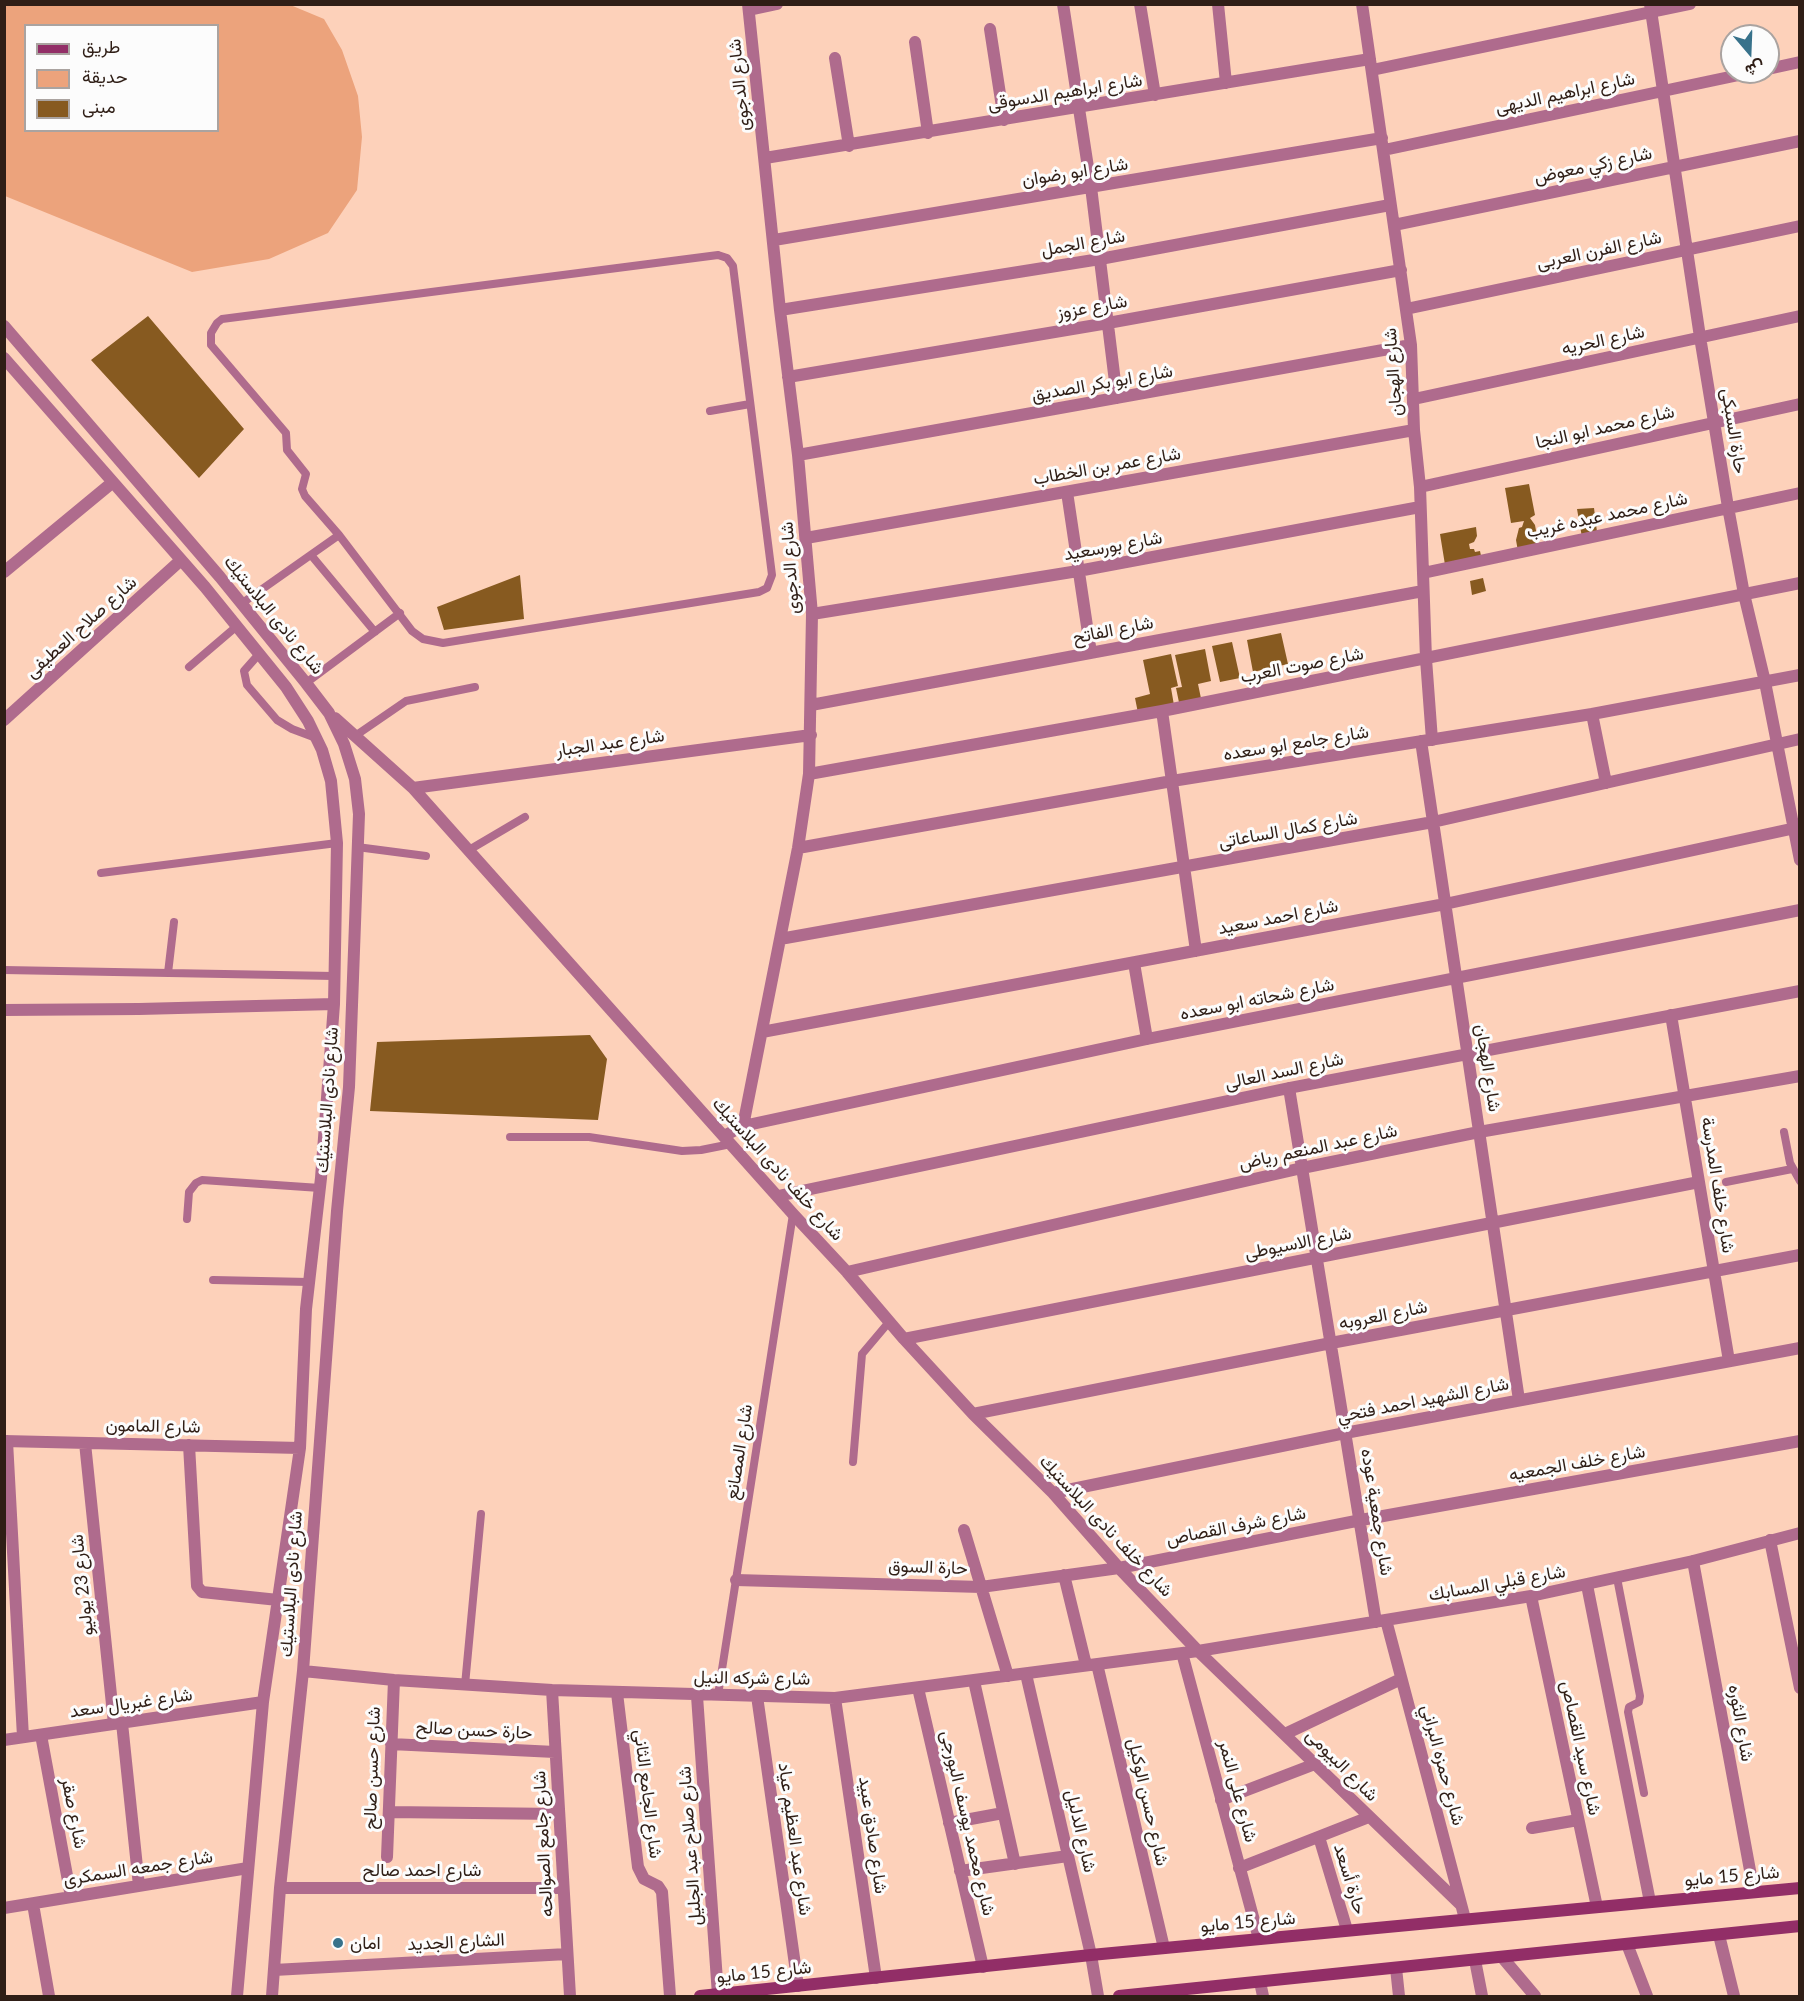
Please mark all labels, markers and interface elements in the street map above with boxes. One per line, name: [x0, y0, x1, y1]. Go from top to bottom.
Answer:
legend: [24, 24, 219, 132]
north arrow: [1720, 24, 1780, 84]
text: طريق: [82, 35, 120, 57]
street label: شارع الدجوى: [723, 38, 755, 132]
text: ش: [1743, 57, 1768, 82]
text: حديقة: [82, 65, 128, 87]
street label: شارع ابراهيم الديهى: [1493, 68, 1637, 118]
street label: شارع ابراهيم الدسوقى: [986, 69, 1144, 115]
text: مبنى: [82, 95, 116, 117]
street label: شارع زكي معوض: [1532, 142, 1654, 188]
street label: شارع ابو رضوان: [1020, 153, 1130, 191]
street label: شارع الجمل: [1039, 225, 1127, 261]
street label: شارع الفرن العربى: [1535, 226, 1663, 274]
street label: شارع عزوز: [1055, 290, 1129, 324]
street label: شارع الحريه: [1560, 321, 1646, 359]
street label: شارع الهجان: [1379, 327, 1407, 417]
street label: شارع ابو بكر الصديق: [1030, 360, 1174, 406]
street label: حارة السبكى: [1717, 387, 1751, 475]
street label: شارع محمد ابو النجا: [1534, 401, 1676, 453]
street label: شارع عمر بن الخطاب: [1032, 442, 1182, 490]
street label: شارع محمد عبده غريب: [1525, 487, 1689, 543]
street label: شارع الدجوى: [776, 521, 804, 615]
street label: شارع بورسعيد: [1062, 527, 1164, 565]
street label: شارع نادى البلاستيك: [219, 551, 329, 679]
street label: شارع صلاح العطيفى: [21, 571, 141, 683]
street label: شارع الفاتح: [1071, 612, 1155, 648]
street label: شارع صوت العرب: [1239, 642, 1365, 688]
street label: شارع جامع ابو سعده: [1222, 721, 1370, 765]
street label: شارع عبد الجبار: [554, 725, 666, 761]
street label: شارع كمال الساعاتى: [1217, 807, 1359, 853]
street label: شارع احمد سعيد: [1216, 895, 1340, 939]
street label: شارع شحاته ابو سعده: [1178, 973, 1336, 1025]
street label: شارع الهجان: [1470, 1023, 1506, 1113]
street label: شارع نادى البلاستيك: [311, 1026, 343, 1174]
street label: شارع السد العالى: [1223, 1048, 1345, 1094]
street label: شارع خلف نادى البلاستيك: [708, 1093, 848, 1245]
street label: شارع خلف المدرسة: [1697, 1115, 1739, 1255]
street label: شارع عبد المنعم رياض: [1237, 1120, 1399, 1174]
street label: شارع الاسيوطى: [1243, 1222, 1353, 1264]
street label: شارع العروبه: [1337, 1296, 1429, 1334]
street label: شارع الشهيد احمد فتحي: [1335, 1373, 1511, 1427]
street label: شارع المصانع: [721, 1403, 757, 1501]
street label: شارع المامون: [105, 1414, 201, 1438]
street label: شارع خلف الجمعيه: [1507, 1440, 1647, 1486]
street label: شارع جمعية عوده: [1356, 1447, 1398, 1577]
street label: شارع خلف نادى البلاستيك: [1035, 1451, 1177, 1601]
street label: شارع شرف القصاص: [1164, 1502, 1308, 1550]
street label: شارع نادى البلاستيك: [275, 1510, 307, 1658]
street label: شارع 23 يوليو: [66, 1533, 98, 1637]
street label: حارة السوق: [888, 1555, 968, 1579]
street label: شارع قبلي المسابك: [1427, 1560, 1567, 1606]
street label: شارع شركه النيل: [693, 1666, 811, 1690]
street label: شارع سيد القصاص: [1556, 1679, 1606, 1817]
street label: شارع الثوره: [1724, 1683, 1758, 1763]
street label: شارع غبريال سعد: [68, 1684, 194, 1722]
street label: شارع حمزه البراني: [1417, 1702, 1469, 1828]
street label: شارع حسن صالح: [359, 1706, 385, 1830]
street label: حارة حسن صالح: [415, 1716, 533, 1744]
street label: شارع البيومى: [1301, 1724, 1383, 1806]
street label: شارع الجامع الثاني: [629, 1728, 667, 1860]
street label: شارع محمد يوسف البورجى: [936, 1728, 1000, 1918]
street label: شارع حسن الوكيل: [1123, 1736, 1173, 1868]
street label: شارع على النمر: [1214, 1738, 1262, 1844]
street label: شارع عبد العظيم عياد: [774, 1761, 816, 1917]
street label: شارع صلاح عبد الجليل: [674, 1766, 706, 1926]
street label: شارع جامع الصوالحه: [528, 1770, 558, 1918]
street label: شارع صادق عبيد: [854, 1775, 892, 1895]
street label: شارع صقر: [57, 1776, 91, 1850]
street label: شارع الدليل: [1061, 1788, 1101, 1874]
street label: حارة أسعد: [1329, 1841, 1371, 1917]
street label: شارع جمعه السمكرى: [62, 1846, 214, 1890]
street label: شارع احمد صالح: [363, 1859, 481, 1881]
street label: شارع 15 مايو: [1684, 1861, 1780, 1891]
street label: شارع 15 مايو: [1200, 1907, 1296, 1937]
street label: الشارع الجديد: [407, 1929, 505, 1955]
place label: امان: [350, 1932, 381, 1954]
marker: امان: [331, 1936, 345, 1950]
street label: شارع 15 مايو: [716, 1956, 812, 1988]

